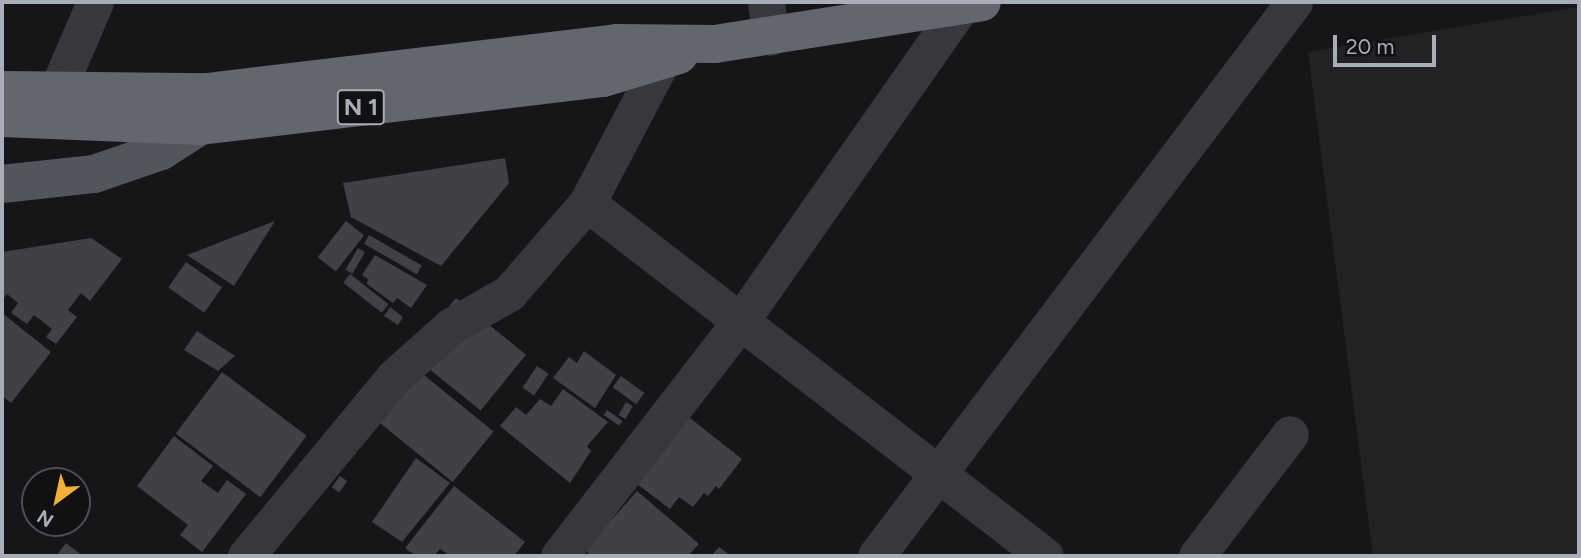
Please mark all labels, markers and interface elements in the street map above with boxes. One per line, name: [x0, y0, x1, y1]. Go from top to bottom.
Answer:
scale bar: [1336, 21, 1439, 65]
text: 20 m: [1346, 34, 1394, 59]
road number: N 1: [336, 86, 386, 128]
north arrow: [21, 467, 91, 537]
text: N: [33, 505, 58, 532]

